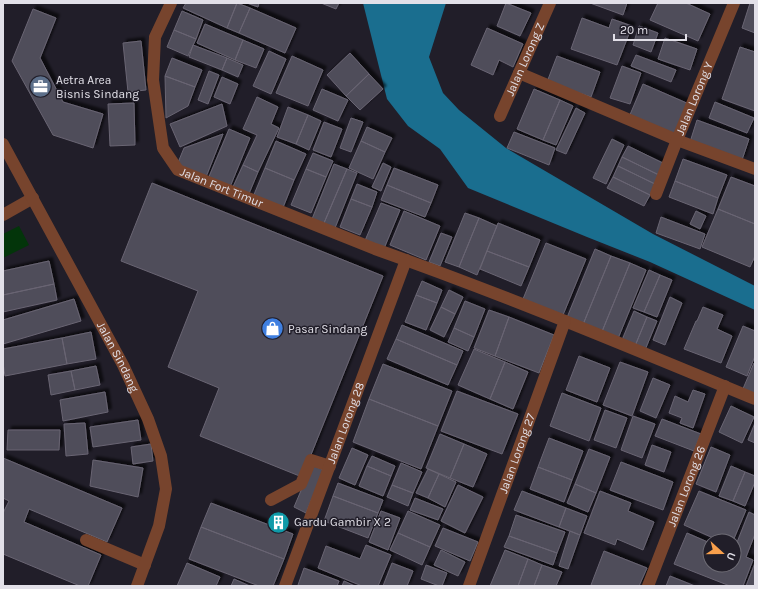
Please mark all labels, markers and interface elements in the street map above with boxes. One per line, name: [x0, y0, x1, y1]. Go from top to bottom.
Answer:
scale bar: [614, 16, 686, 42]
street label: Jalan Lorong Z: [503, 21, 547, 98]
text: 20 m: [620, 23, 648, 37]
street label: Jalan Lorong Y: [673, 59, 716, 137]
place label: Aetra Area Bisnis Sindang: [56, 73, 139, 101]
office icon: Aetra Area Bisnis Sindang: [28, 74, 54, 100]
street label: Jalan Fort Timur: [178, 165, 266, 211]
shop icon: Pasar Sindang: [259, 316, 285, 342]
street label: Jalan Sindang: [94, 319, 142, 395]
place label: Pasar Sindang: [288, 322, 367, 336]
street label: Jalan Lorong 28: [324, 380, 367, 466]
street label: Jalan Lorong 27: [496, 411, 538, 495]
street label: Jalan Lorong 26: [665, 444, 708, 528]
building icon: Gardu Gambir X 2: [265, 509, 291, 535]
place label: Gardu Gambir X 2: [294, 515, 391, 529]
north arrow: [702, 533, 742, 573]
text: U: [723, 551, 738, 562]

